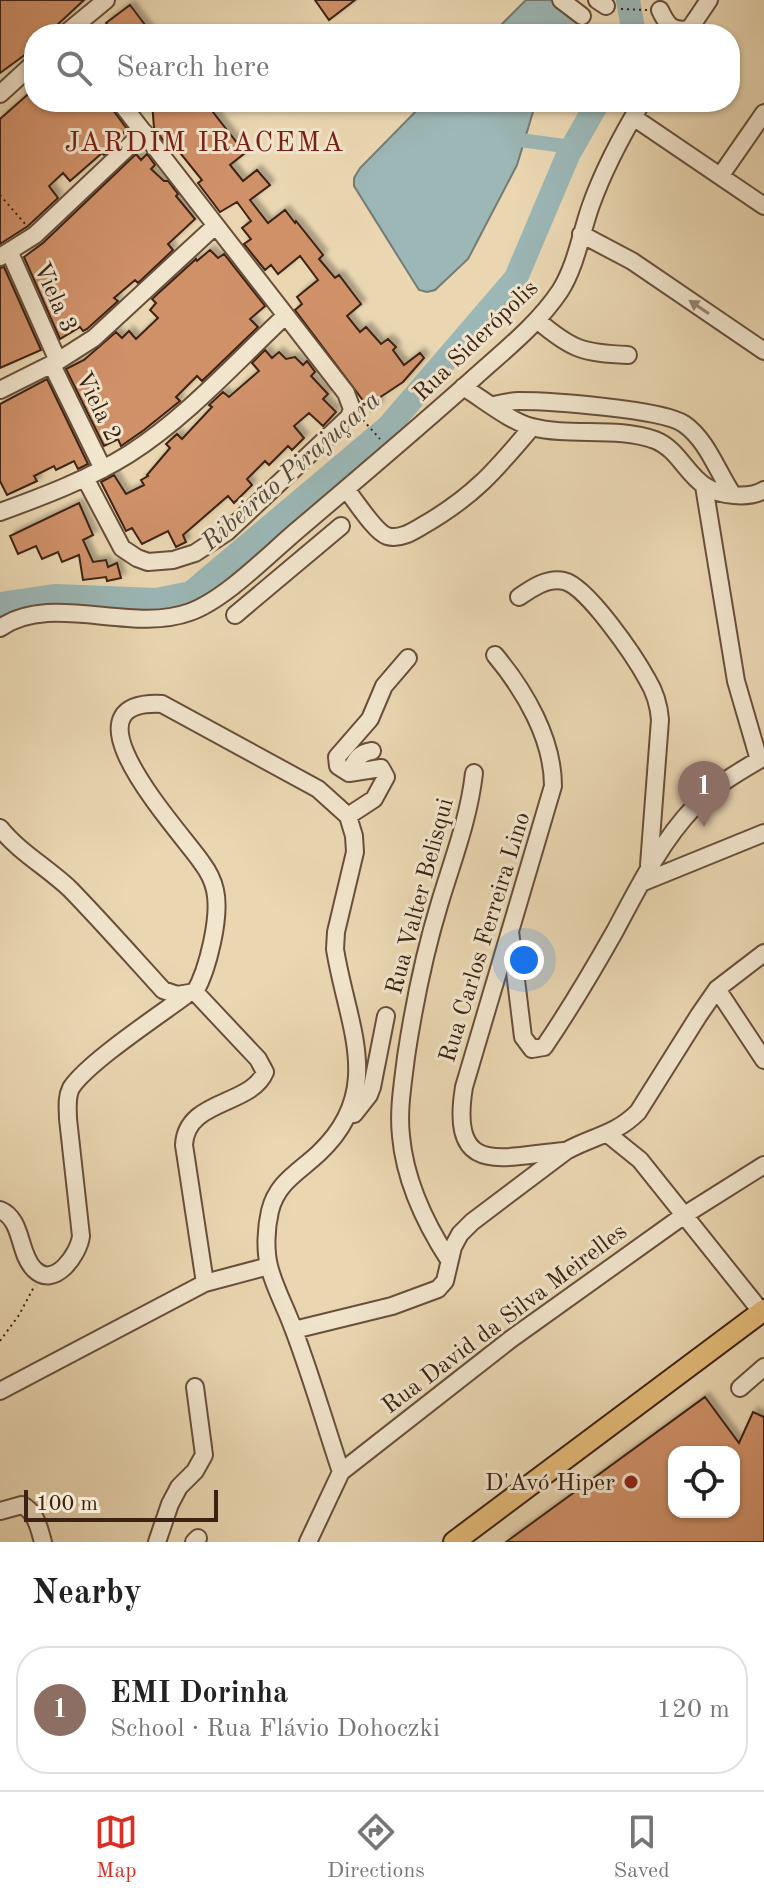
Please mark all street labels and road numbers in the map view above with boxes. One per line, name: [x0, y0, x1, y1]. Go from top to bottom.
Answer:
street label: Viela 3: [28, 259, 80, 336]
street label: Rua Siderópolis: [409, 276, 543, 407]
street label: Viela 2: [70, 368, 124, 445]
street label: Rua Valter Belisqui: [383, 796, 459, 997]
street label: Rua Carlos Ferreira Lino: [436, 810, 535, 1066]
street label: Rua David da Silva Meirelles: [378, 1220, 632, 1419]

